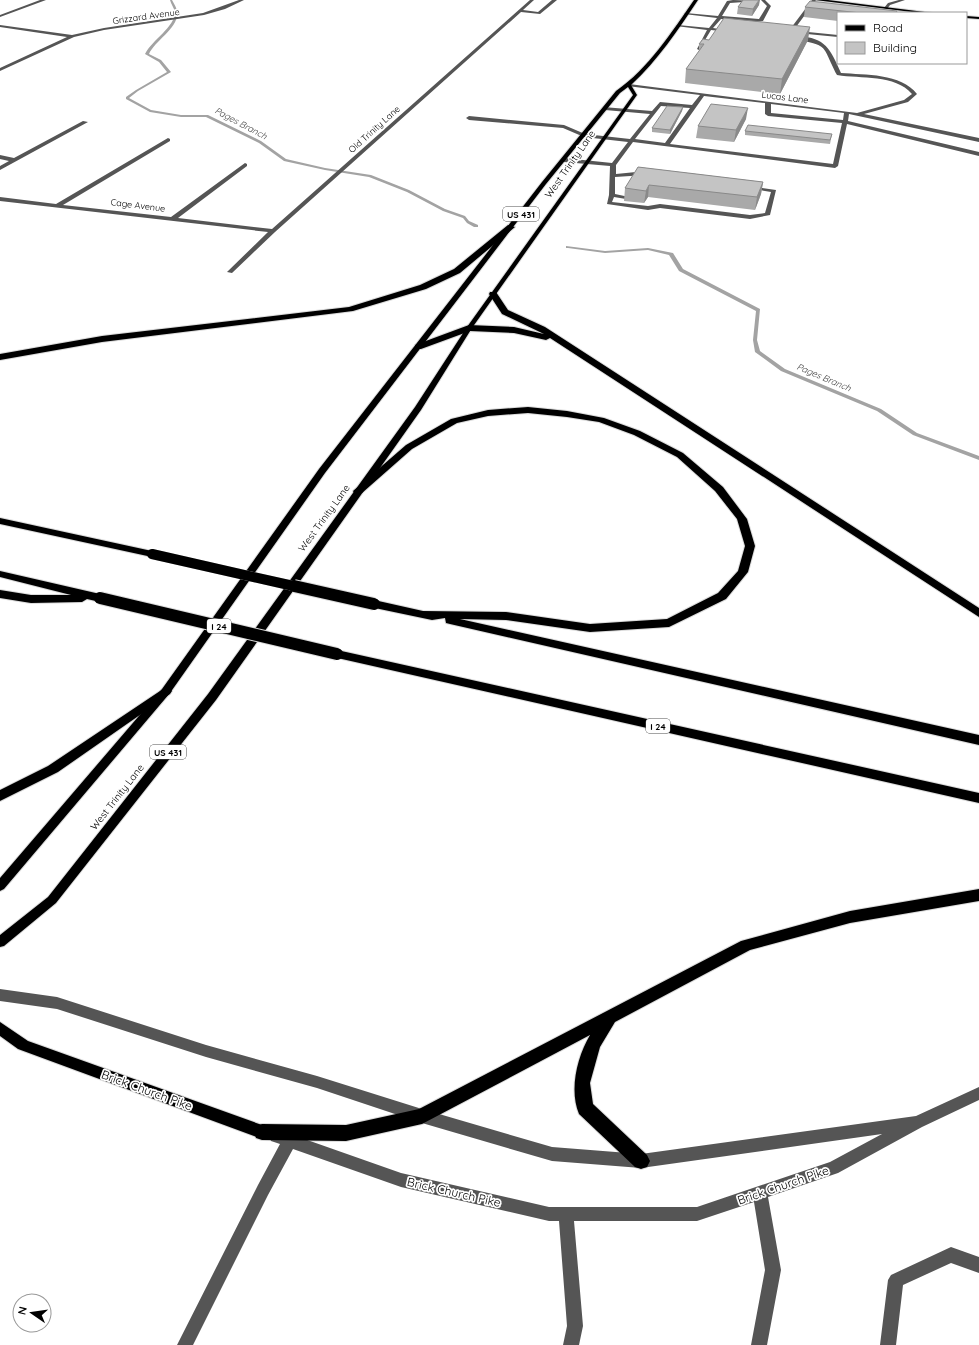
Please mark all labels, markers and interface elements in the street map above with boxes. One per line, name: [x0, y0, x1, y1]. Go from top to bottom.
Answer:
street label: Grizzard Avenue: [112, 6, 180, 26]
legend: [837, 12, 967, 64]
text: Road: [873, 20, 903, 35]
text: Building: [873, 40, 917, 55]
street label: Lucas Lane: [761, 89, 809, 105]
street label: Old Trinity Lane: [346, 103, 402, 155]
water label: Pages Branch: [213, 105, 270, 142]
street label: West Trinity Lane: [542, 127, 598, 200]
street label: Cage Avenue: [110, 196, 166, 214]
road number: US 431: [503, 207, 539, 221]
water label: Pages Branch: [795, 361, 853, 394]
street label: West Trinity Lane: [295, 482, 353, 554]
road number: I 24: [207, 619, 231, 633]
road number: I 24: [646, 719, 670, 733]
road number: US 431: [150, 745, 186, 759]
street label: West Trinity Lane: [87, 761, 147, 832]
street label: Brick Church Pike: [99, 1067, 195, 1113]
street label: Brick Church Pike: [735, 1162, 831, 1208]
street label: Brick Church Pike: [406, 1174, 503, 1210]
north arrow: [12, 1293, 52, 1333]
text: N: [15, 1305, 30, 1316]

